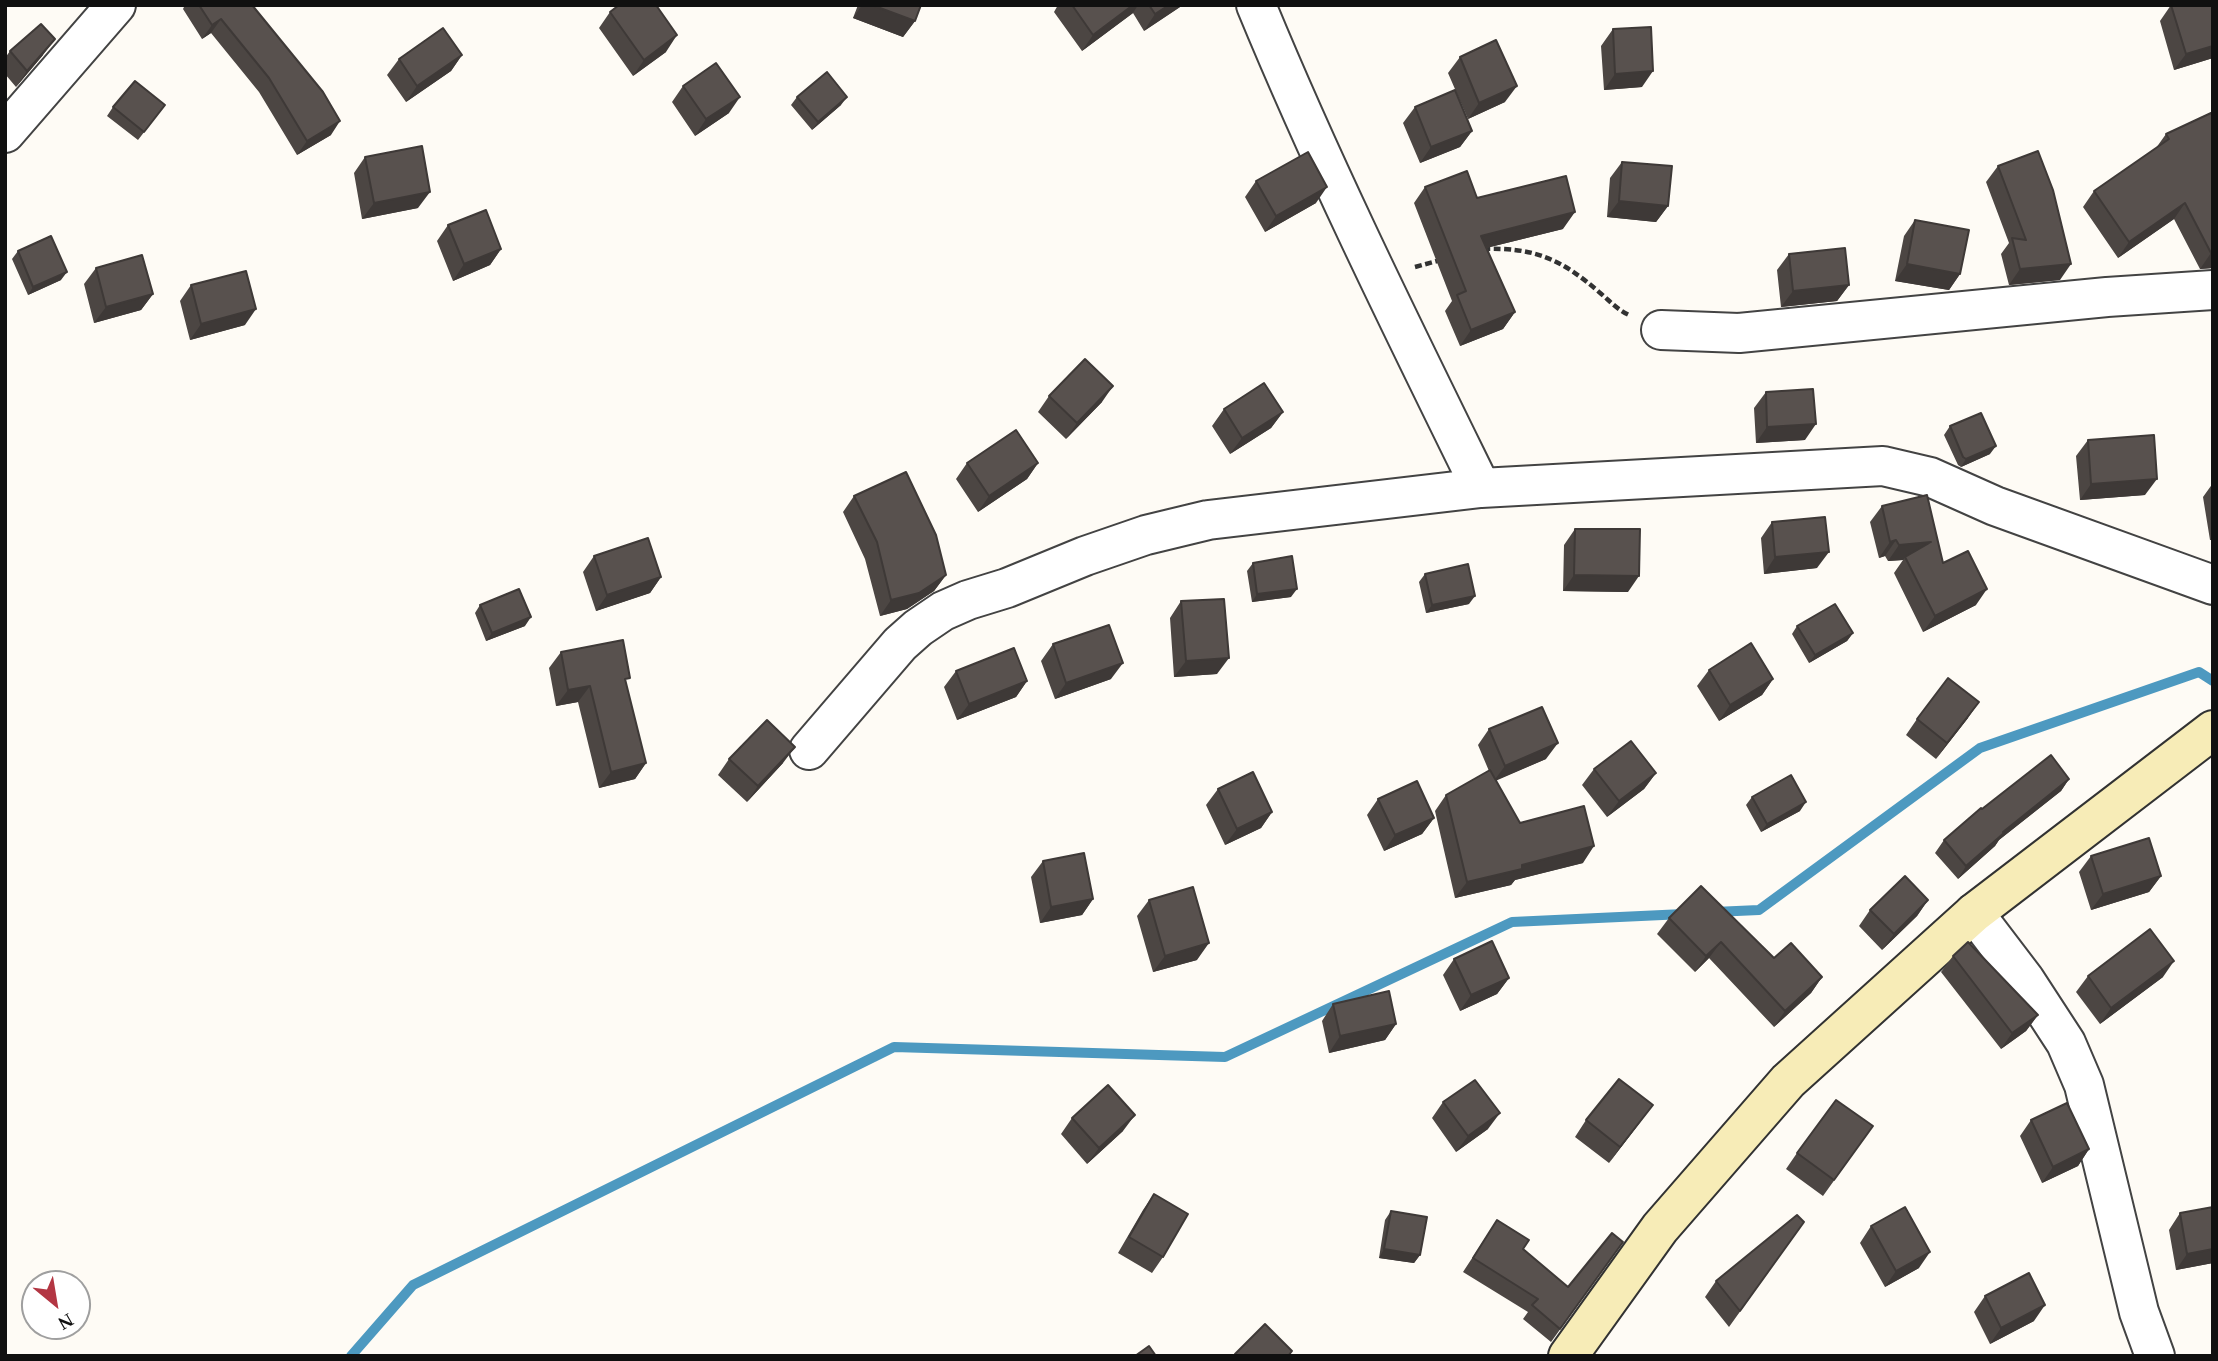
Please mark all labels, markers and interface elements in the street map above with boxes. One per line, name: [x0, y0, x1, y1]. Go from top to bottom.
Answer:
north arrow: [21, 1270, 91, 1340]
text: N: [55, 1309, 77, 1334]

